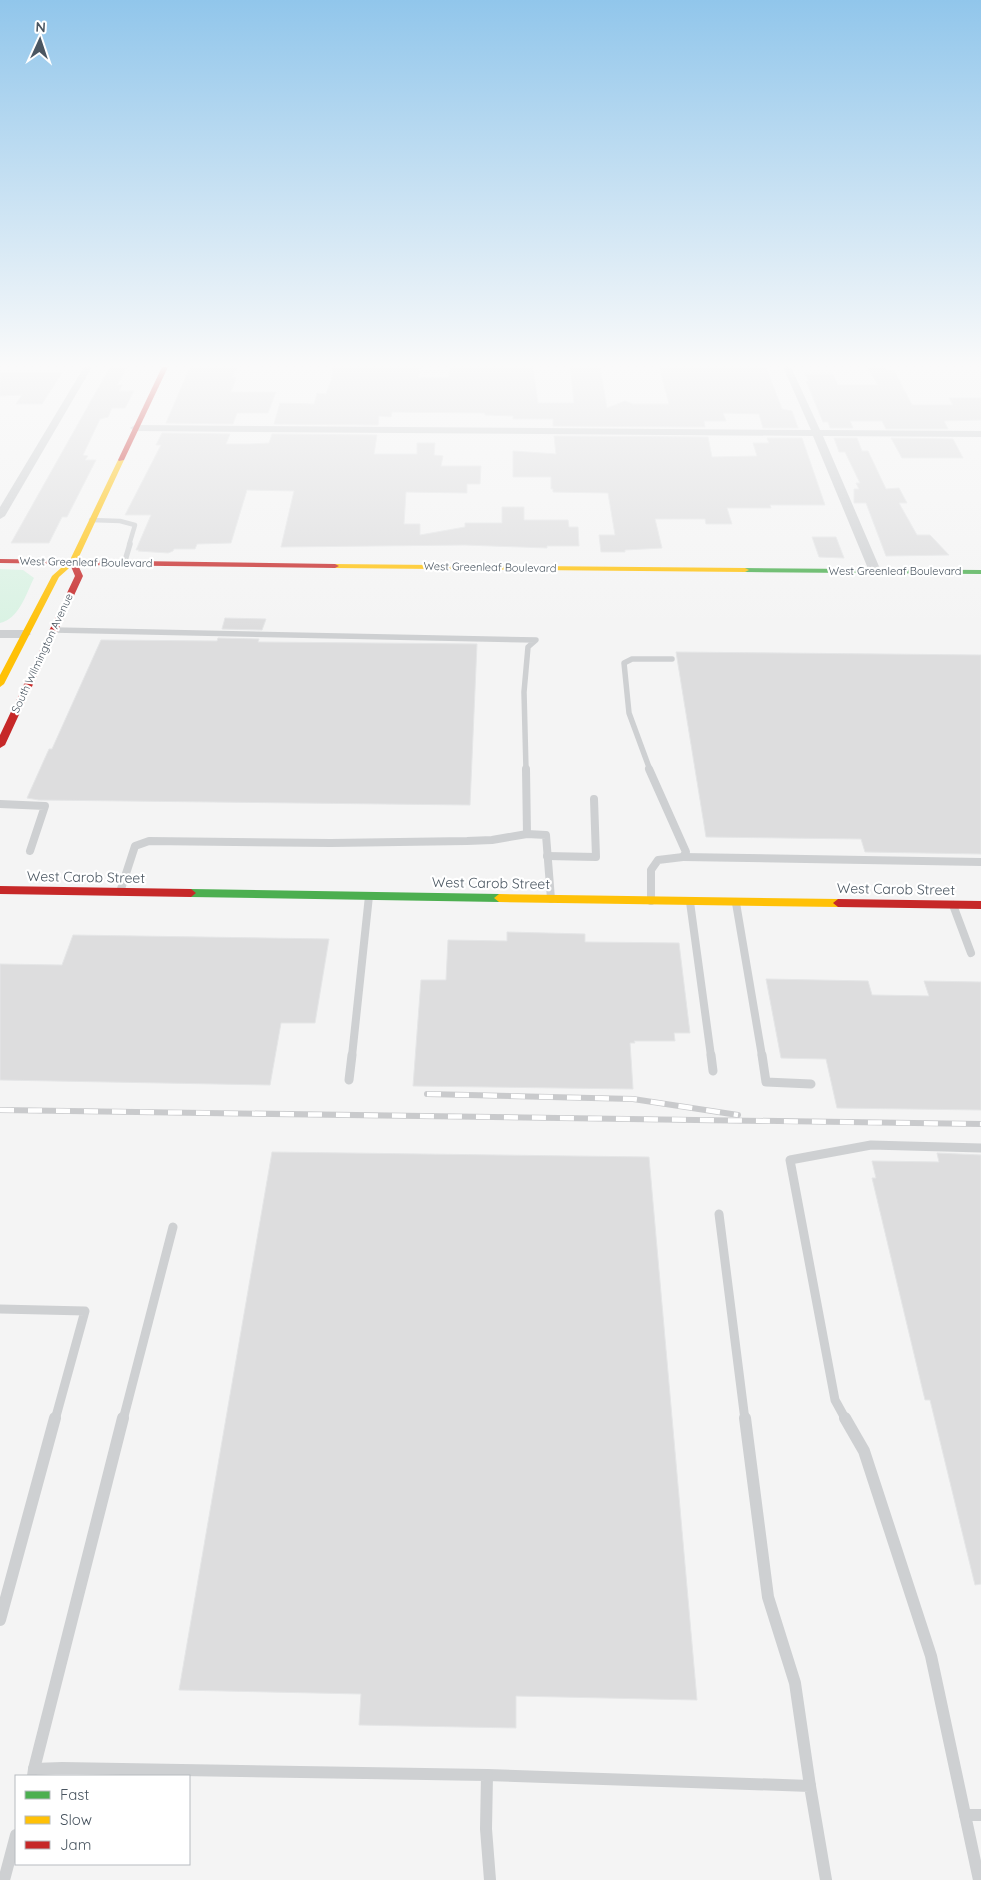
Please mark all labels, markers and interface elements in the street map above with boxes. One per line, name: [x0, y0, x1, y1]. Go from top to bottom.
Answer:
north arrow: [15, 15, 65, 65]
text: N: [35, 18, 46, 36]
street label: West Greenleaf Boulevard: [19, 554, 153, 570]
street label: West Greenleaf Boulevard: [423, 559, 557, 575]
street label: West Greenleaf Boulevard: [828, 564, 962, 578]
street label: South Wilmington Avenue: [8, 591, 76, 715]
street label: West Carob Street: [27, 867, 145, 887]
street label: West Carob Street: [432, 873, 550, 893]
street label: West Carob Street: [837, 879, 955, 899]
legend: [15, 1775, 190, 1865]
text: Fast: [60, 1785, 89, 1804]
text: Slow: [60, 1810, 92, 1829]
text: Jam: [60, 1835, 91, 1854]

